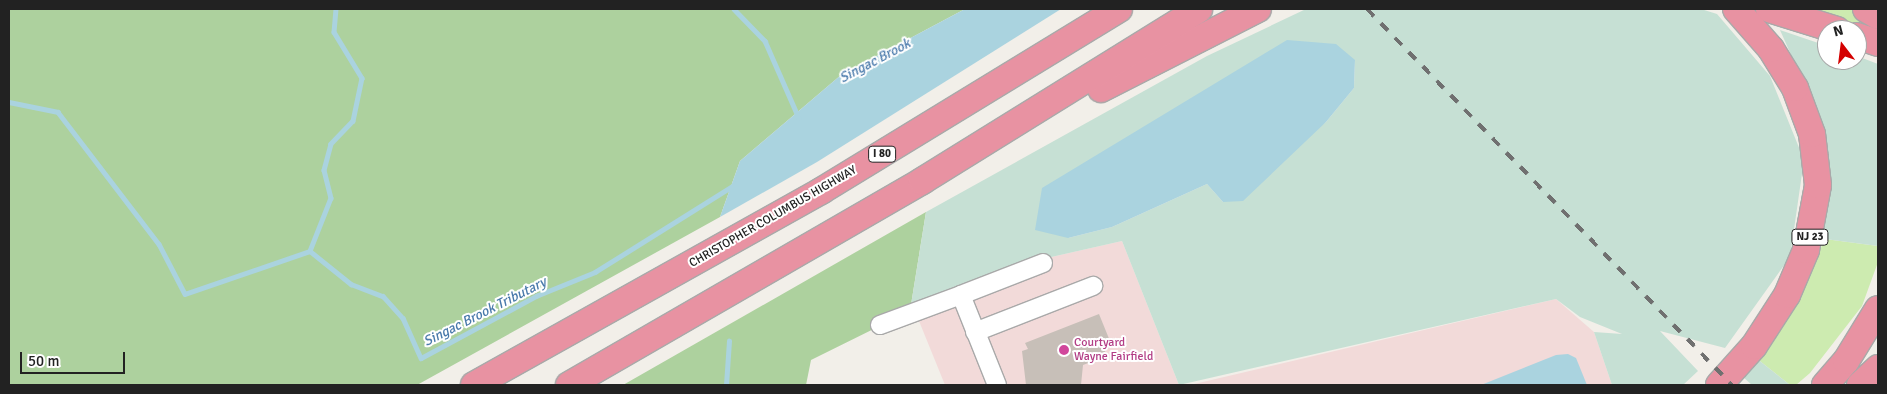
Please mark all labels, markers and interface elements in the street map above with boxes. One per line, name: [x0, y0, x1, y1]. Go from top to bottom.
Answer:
north arrow: [1817, 20, 1867, 70]
text: N: [1831, 22, 1845, 40]
water label: Singac Brook: [837, 35, 913, 87]
road number: I 80: [867, 146, 897, 162]
street label: CHRISTOPHER COLUMBUS HIGHWAY: [687, 163, 859, 271]
road number: NJ 23: [1791, 228, 1829, 246]
water label: Singac Brook Tributary: [421, 274, 549, 350]
place label: Courtyard Wayne Fairfield: [1074, 336, 1153, 364]
scale bar: [22, 342, 128, 374]
marker: Courtyard Wayne Fairfield: [1058, 344, 1070, 356]
text: 50 m: [28, 352, 59, 370]

